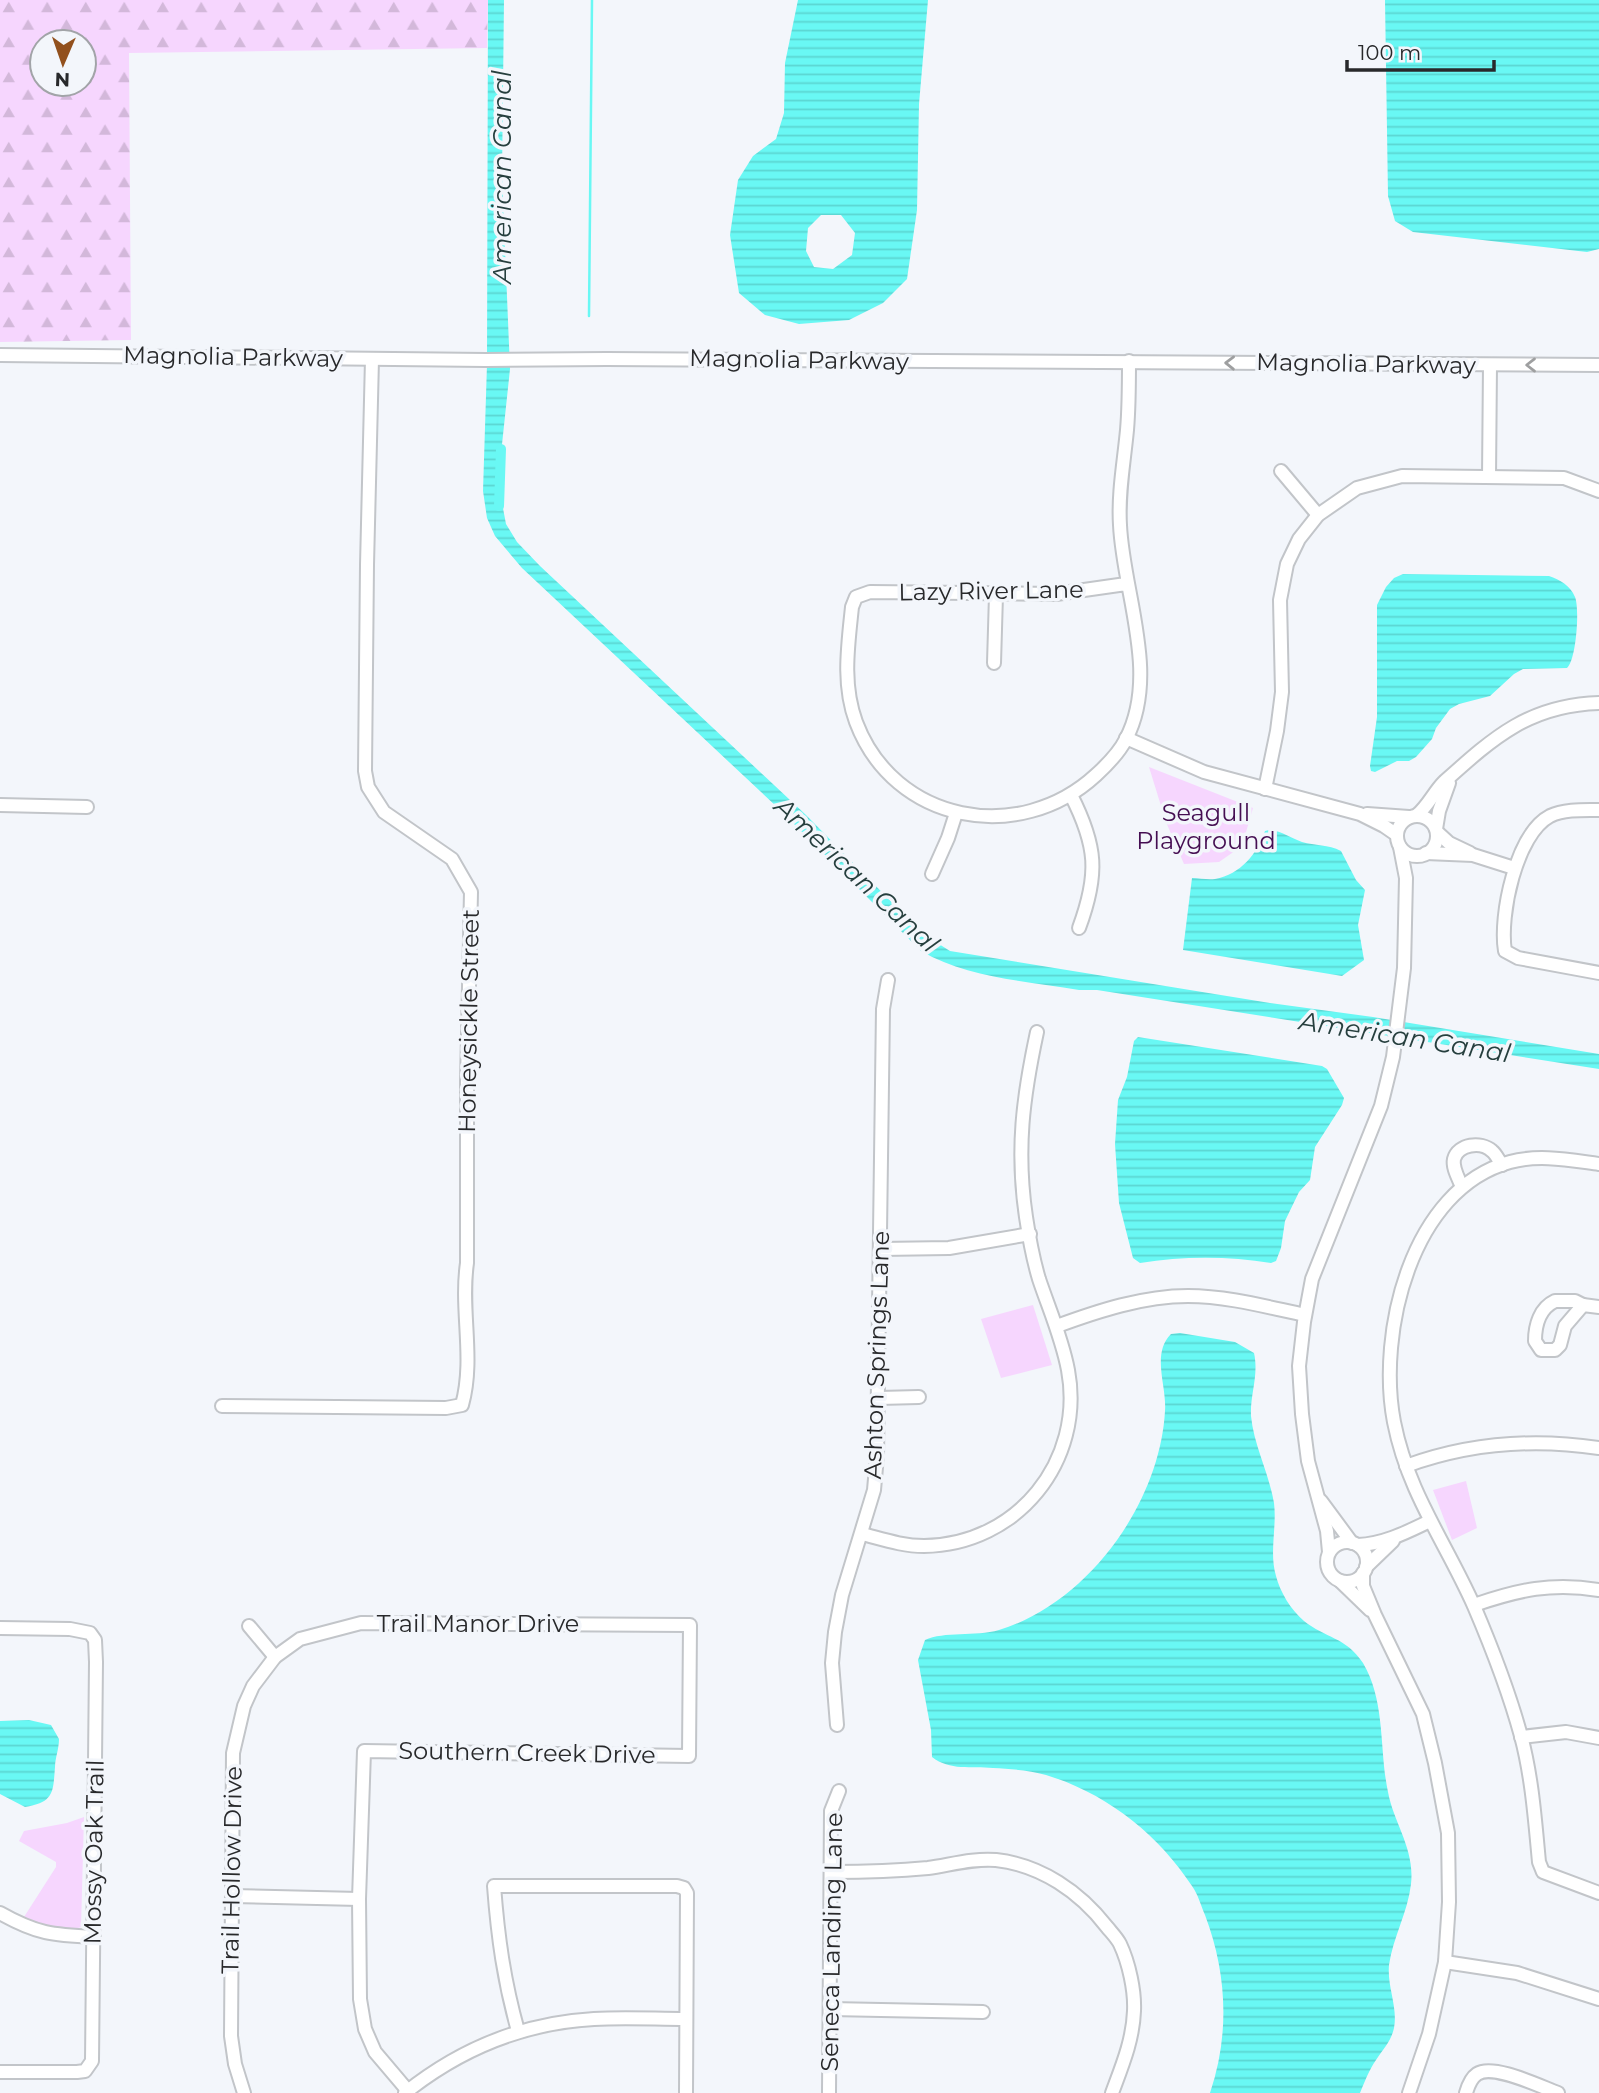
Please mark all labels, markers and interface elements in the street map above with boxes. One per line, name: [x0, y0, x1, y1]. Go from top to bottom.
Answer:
north arrow: [28, 28, 98, 98]
scale bar: [1347, 28, 1494, 72]
text: 100 m: [1358, 40, 1421, 65]
text: N: [54, 68, 71, 91]
water label: American Canal: [486, 70, 518, 286]
street label: Magnolia Parkway: [123, 340, 343, 373]
street label: Magnolia Parkway: [689, 343, 909, 376]
street label: Magnolia Parkway: [1256, 347, 1476, 380]
one-way arrow: [1224, 355, 1235, 370]
one-way arrow: [1525, 358, 1536, 373]
street label: Lazy River Lane: [898, 574, 1084, 607]
water label: American Canal: [767, 789, 946, 960]
park label: Seagull Playground: [1136, 798, 1276, 855]
street label: Honeysickle Street: [452, 909, 485, 1133]
water label: American Canal: [1295, 1004, 1513, 1070]
street label: Ashton Springs Lane: [858, 1230, 895, 1480]
street label: Trail Manor Drive: [377, 1609, 579, 1638]
street label: Southern Creek Drive: [398, 1736, 656, 1769]
street label: Mossy Oak Trail: [77, 1759, 110, 1945]
street label: Trail Hollow Drive: [215, 1766, 248, 1974]
street label: Seneca Landing Lane: [815, 1812, 848, 2072]

